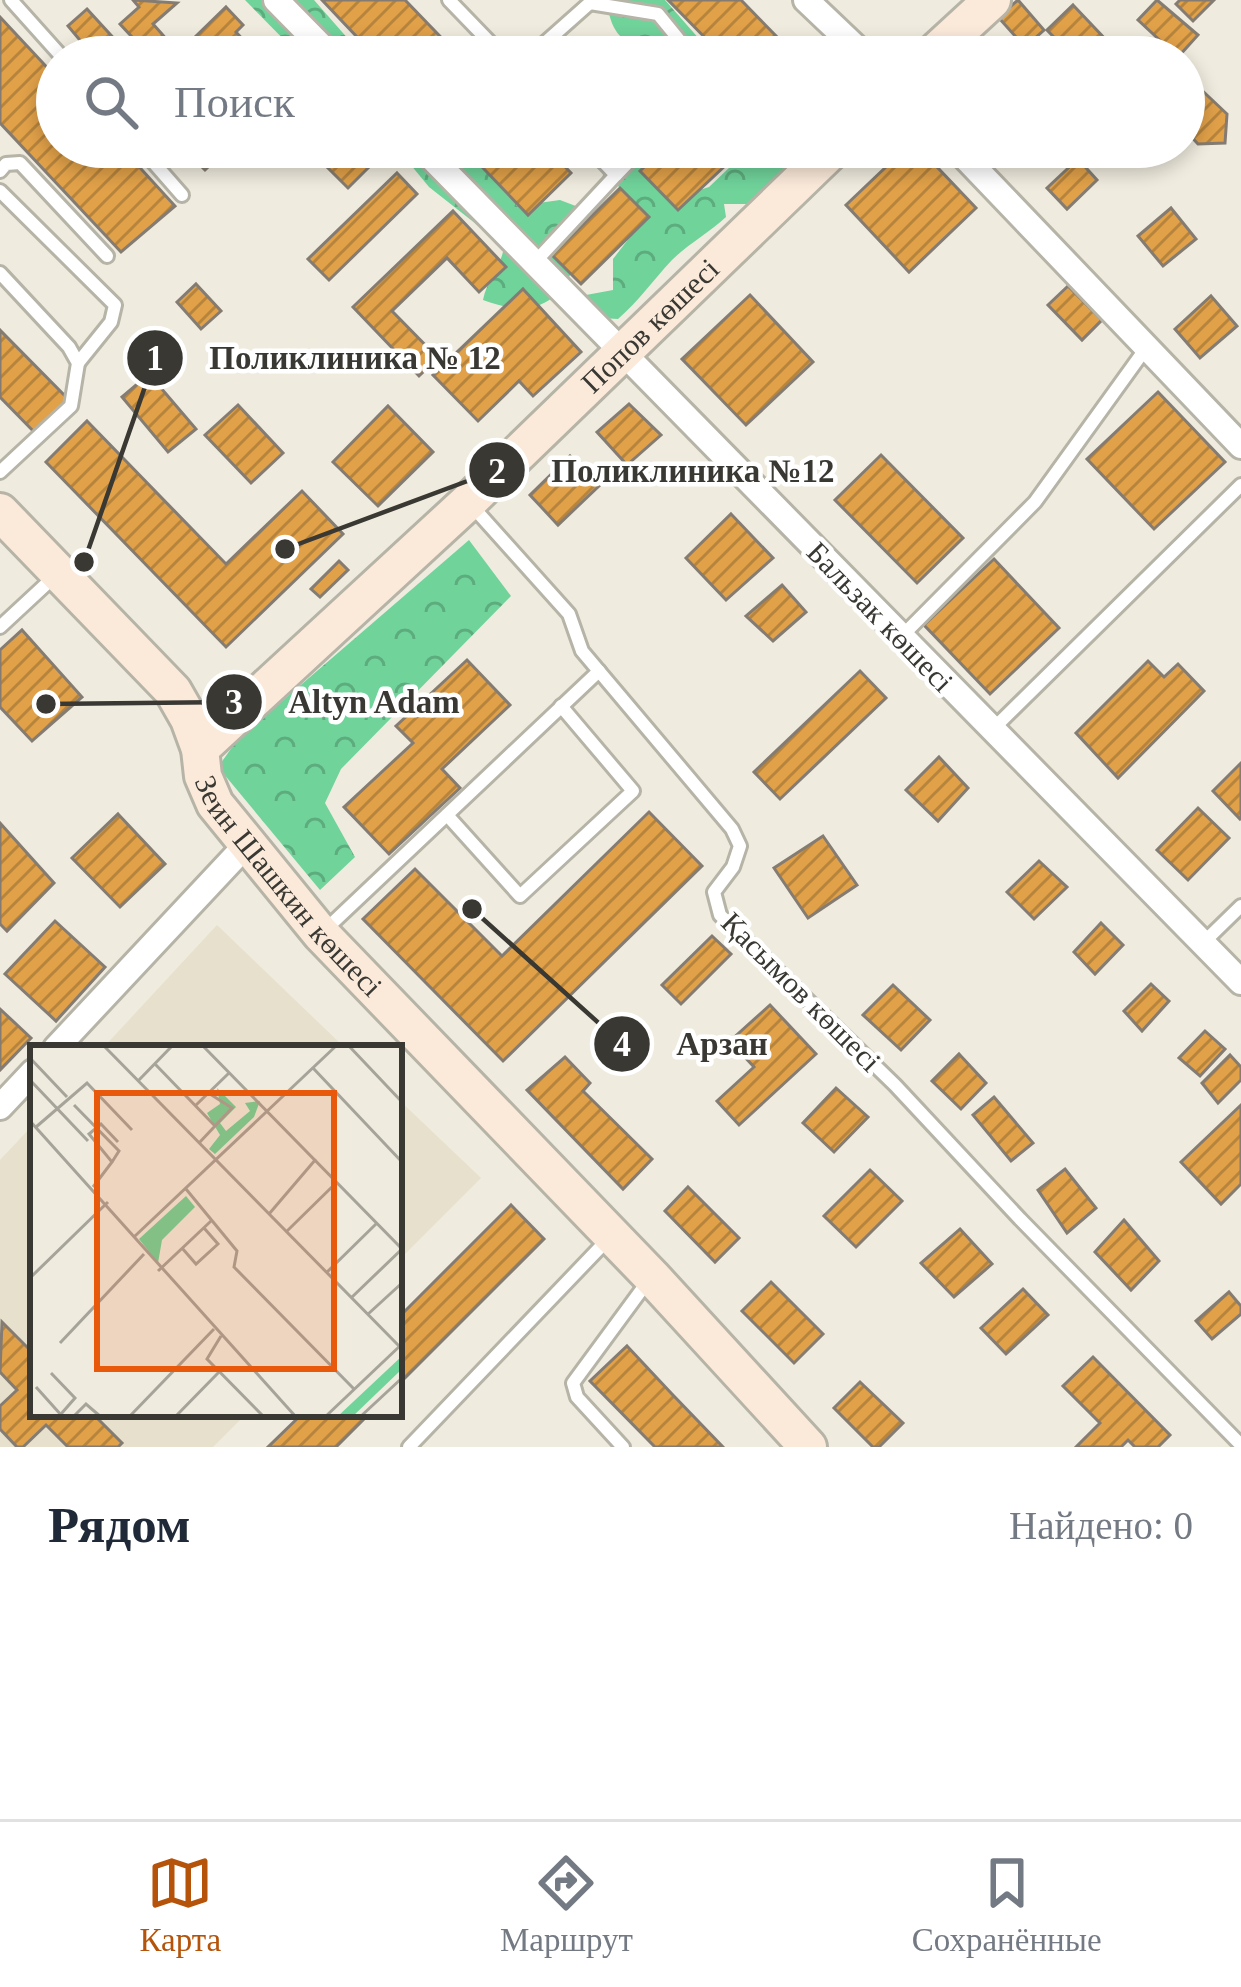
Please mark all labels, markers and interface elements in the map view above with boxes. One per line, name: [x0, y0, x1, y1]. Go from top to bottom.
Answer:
search box: [36, 36, 1205, 168]
icon: search: [78, 69, 144, 135]
text: Поиск: [174, 77, 295, 127]
street label: Попов көшесі: [575, 252, 725, 399]
callout: Поликлиника № 12: [125, 323, 525, 392]
text: 1: [146, 338, 164, 378]
text: Поликлиника № 12: [209, 340, 501, 376]
callout: Поликлиника №12: [467, 436, 858, 505]
text: 2: [488, 451, 506, 491]
text: Поликлиника №12: [551, 453, 835, 489]
street label: Бальзак көшесі: [801, 535, 960, 698]
callout: Altyn Adam: [204, 667, 485, 736]
text: 3: [225, 682, 243, 722]
text: Altyn Adam: [288, 684, 460, 720]
street label: Зеин Шашкин көшесі: [189, 770, 389, 1003]
street label: Қасымов көшесі: [715, 905, 888, 1078]
callout: Арзан: [592, 1009, 792, 1078]
text: 4: [613, 1024, 631, 1064]
text: Арзан: [676, 1026, 768, 1062]
inset map: [30, 1045, 402, 1417]
text: Рядом: [48, 1497, 191, 1553]
text: Найдено: 0: [1009, 1504, 1193, 1547]
tab: Карта: [139, 1850, 221, 1959]
tab: Маршрут: [500, 1850, 633, 1959]
tab: Сохранённые: [912, 1850, 1102, 1959]

